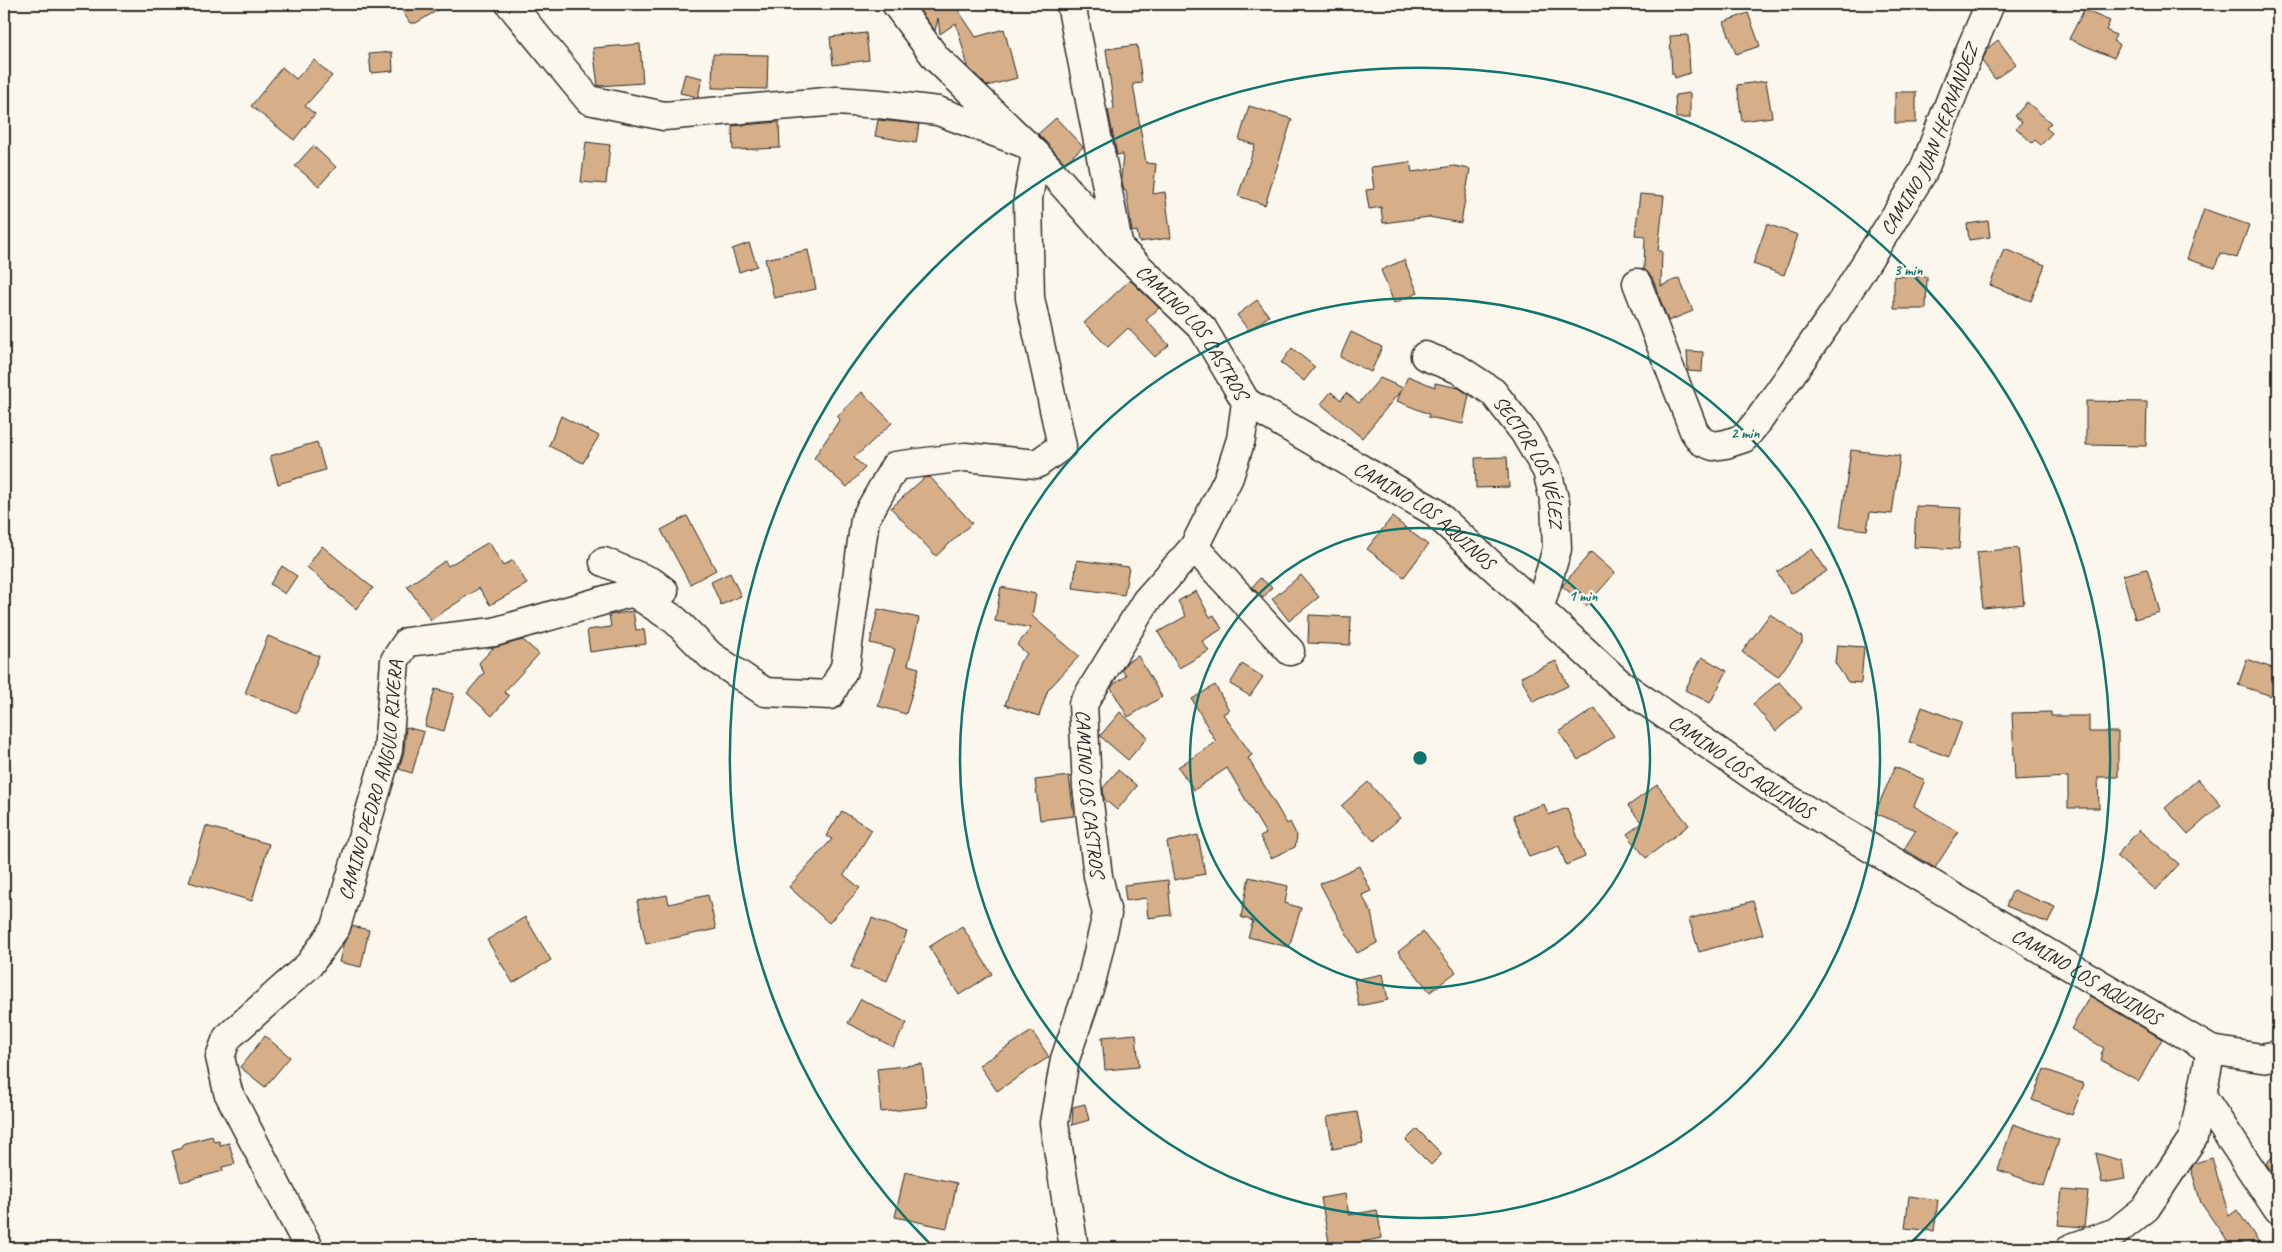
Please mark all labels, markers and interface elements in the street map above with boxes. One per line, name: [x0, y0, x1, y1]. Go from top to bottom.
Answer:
street label: CAMINO JUAN HERNÁNDEZ: [1874, 37, 1985, 239]
street label: CAMINO LOS CASTROS: [1131, 259, 1256, 407]
text: 3 min: [1894, 261, 1923, 280]
street label: SECTOR LOS VÉLEZ: [1488, 390, 1569, 531]
text: 2 min: [1731, 424, 1760, 443]
street label: CAMINO LOS AQUINOS: [1350, 455, 1502, 576]
text: 1 min: [1569, 587, 1598, 606]
street label: CAMINO PEDRO ANGULO RIVERA: [332, 658, 408, 903]
street label: CAMINO LOS CASTROS: [1071, 709, 1111, 882]
street label: CAMINO LOS AQUINOS: [1664, 709, 1820, 825]
centre of rings: [1411, 749, 1429, 767]
street label: CAMINO LOS AQUINOS: [2007, 922, 2168, 1031]

